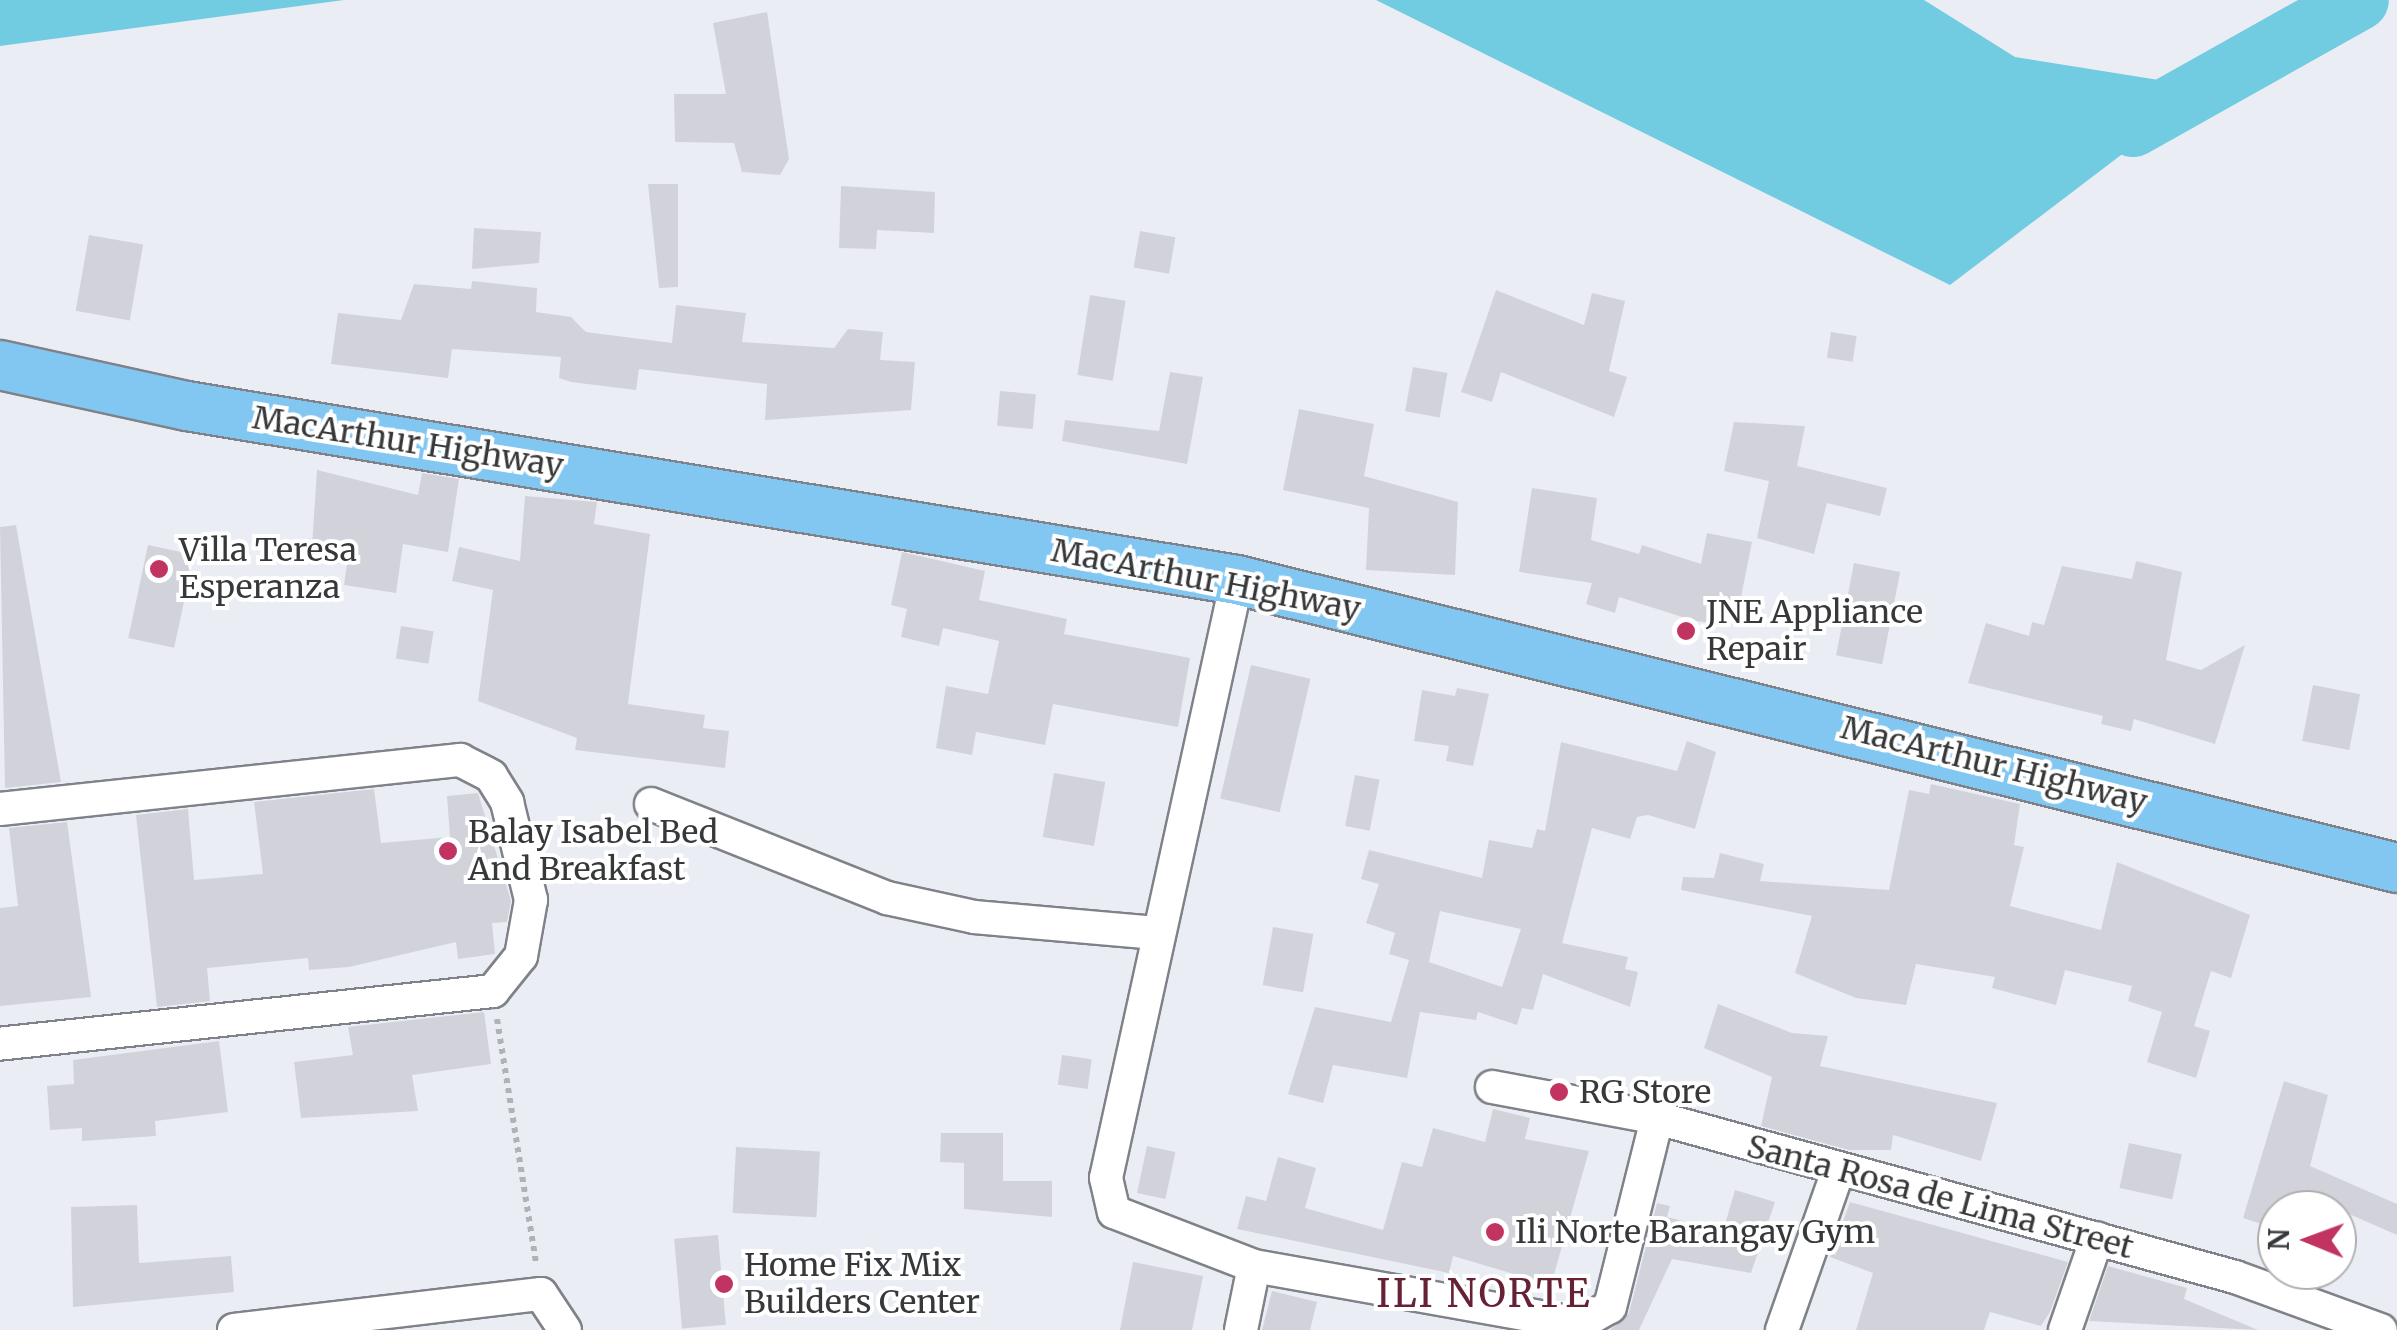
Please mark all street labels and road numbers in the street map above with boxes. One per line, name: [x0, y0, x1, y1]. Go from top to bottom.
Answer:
street label: MacArthur Highway: [250, 398, 566, 486]
street label: MacArthur Highway: [1048, 531, 1364, 629]
street label: MacArthur Highway: [1837, 708, 2151, 822]
street label: Santa Rosa de Lima Street: [1743, 1127, 2137, 1267]

